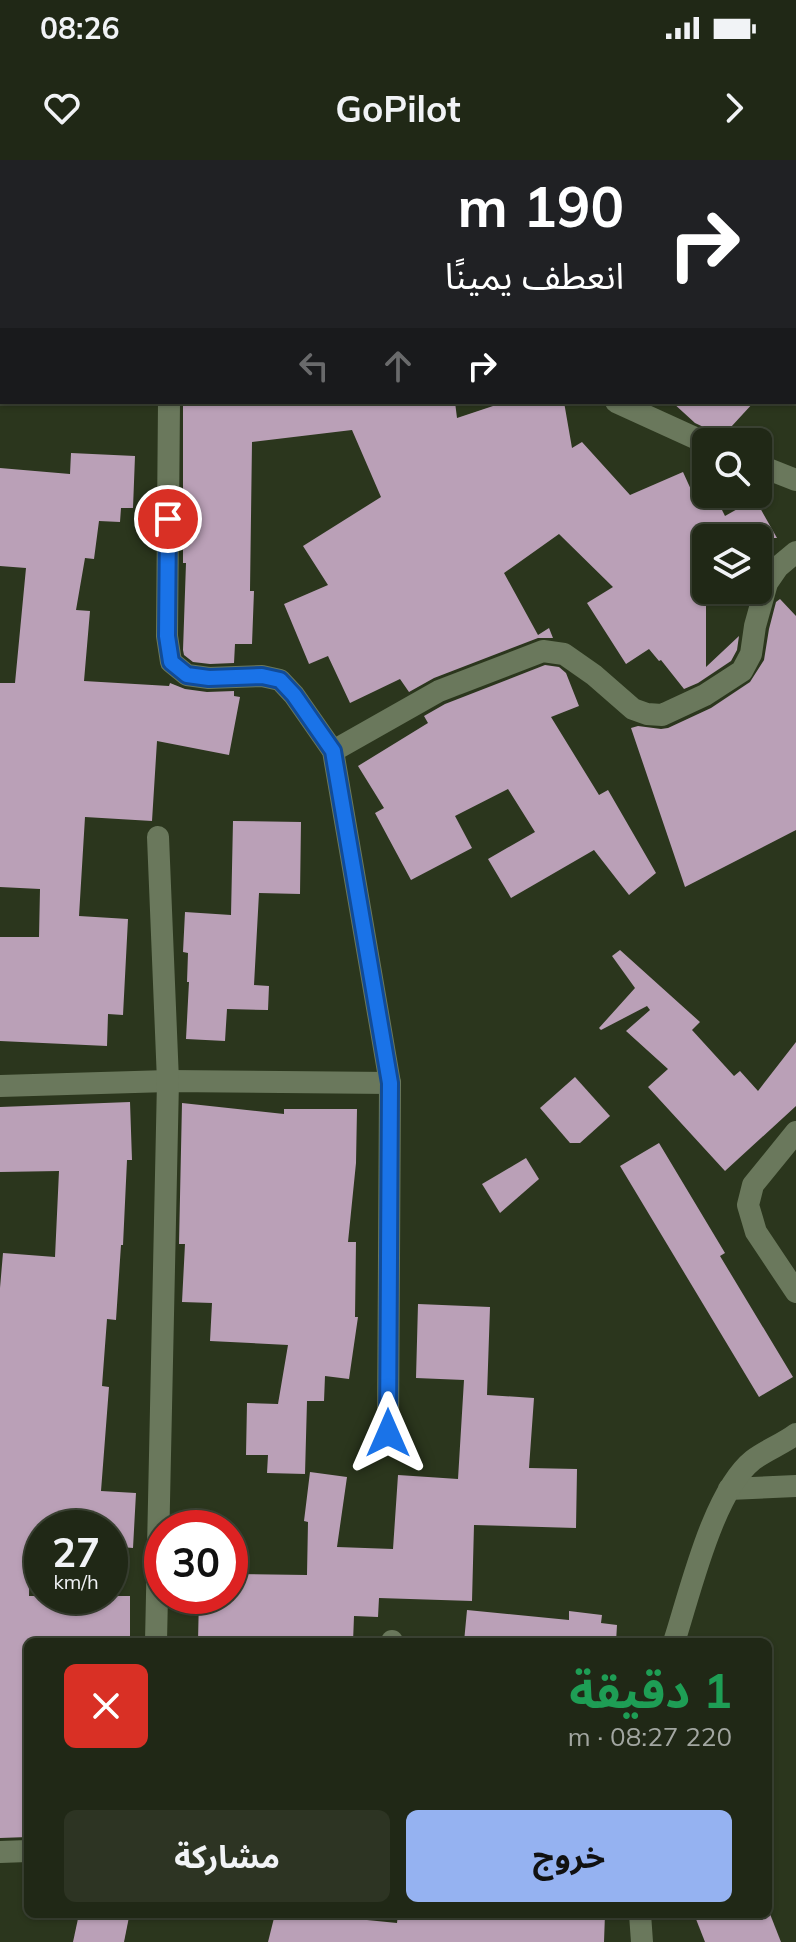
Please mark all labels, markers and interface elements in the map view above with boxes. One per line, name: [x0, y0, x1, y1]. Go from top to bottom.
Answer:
text: 08:26: [40, 9, 119, 47]
icon: heart: [40, 86, 84, 130]
text: GoPilot: [335, 86, 461, 131]
icon: forward: [712, 86, 756, 130]
text: 190 m: [457, 171, 624, 241]
icon: right: [652, 192, 756, 296]
text: انعطف يمينًا: [445, 253, 624, 298]
icon: left: [292, 344, 336, 388]
icon: ahead: [376, 344, 420, 388]
icon: right: [460, 344, 504, 388]
map controls: [692, 428, 772, 604]
button: search: [692, 428, 772, 508]
pin: [134, 485, 202, 553]
icon: arrive: [146, 497, 190, 541]
button: layers: [692, 524, 772, 604]
position arrow: [346, 1391, 430, 1475]
speed limit sign: 30: [144, 1510, 248, 1614]
text: 27: [52, 1527, 100, 1577]
text: km/h: [53, 1569, 99, 1594]
text: 1 دقيقة: [569, 1660, 732, 1720]
button: close: [64, 1664, 148, 1748]
text: 220 m · 08:27: [568, 1720, 732, 1753]
button: مشاركة: [64, 1810, 390, 1902]
button: خروج: [406, 1810, 732, 1902]

